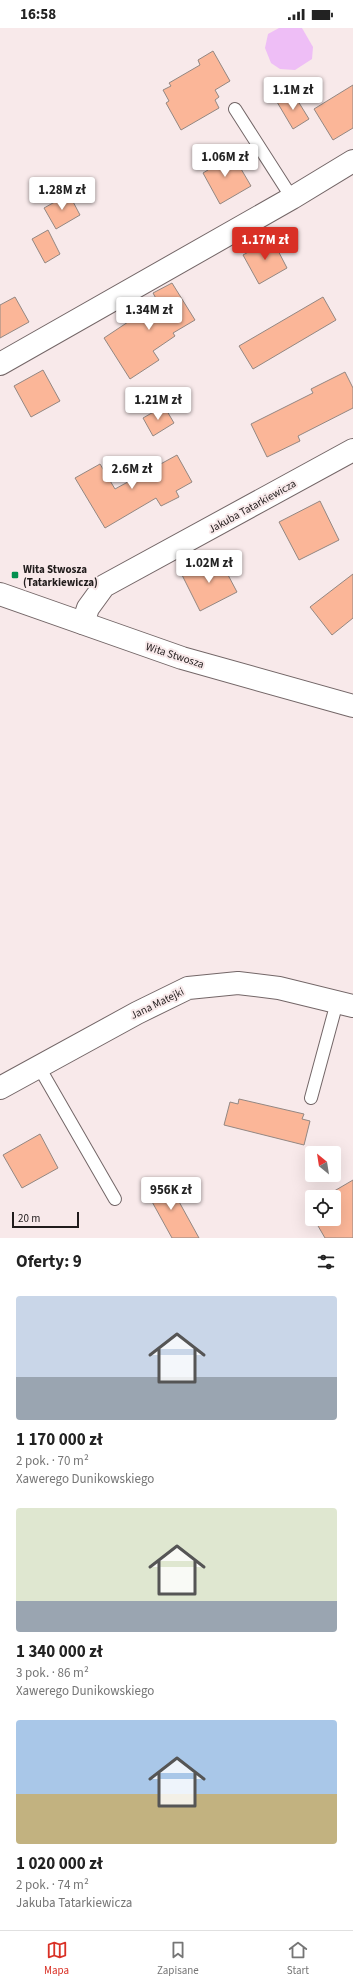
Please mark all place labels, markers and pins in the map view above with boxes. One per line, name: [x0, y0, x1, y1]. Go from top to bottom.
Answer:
pin: 1.1M zł: [256, 77, 330, 111]
pin: 1.06M zł: [184, 144, 266, 178]
pin: 1.28M zł: [21, 177, 103, 211]
pin: 1.17M zł: [224, 227, 306, 261]
pin: 1.34M zł: [108, 297, 190, 331]
pin: 1.21M zł: [117, 387, 199, 421]
pin: 2.6M zł: [95, 456, 169, 490]
pin: 1.02M zł: [168, 550, 250, 584]
place label: Wita Stwosza (Tatarkiewicza): [23, 562, 98, 590]
marker: Wita Stwosza (Tatarkiewicza): [10, 570, 20, 580]
pin: 956K zł: [134, 1177, 208, 1211]

